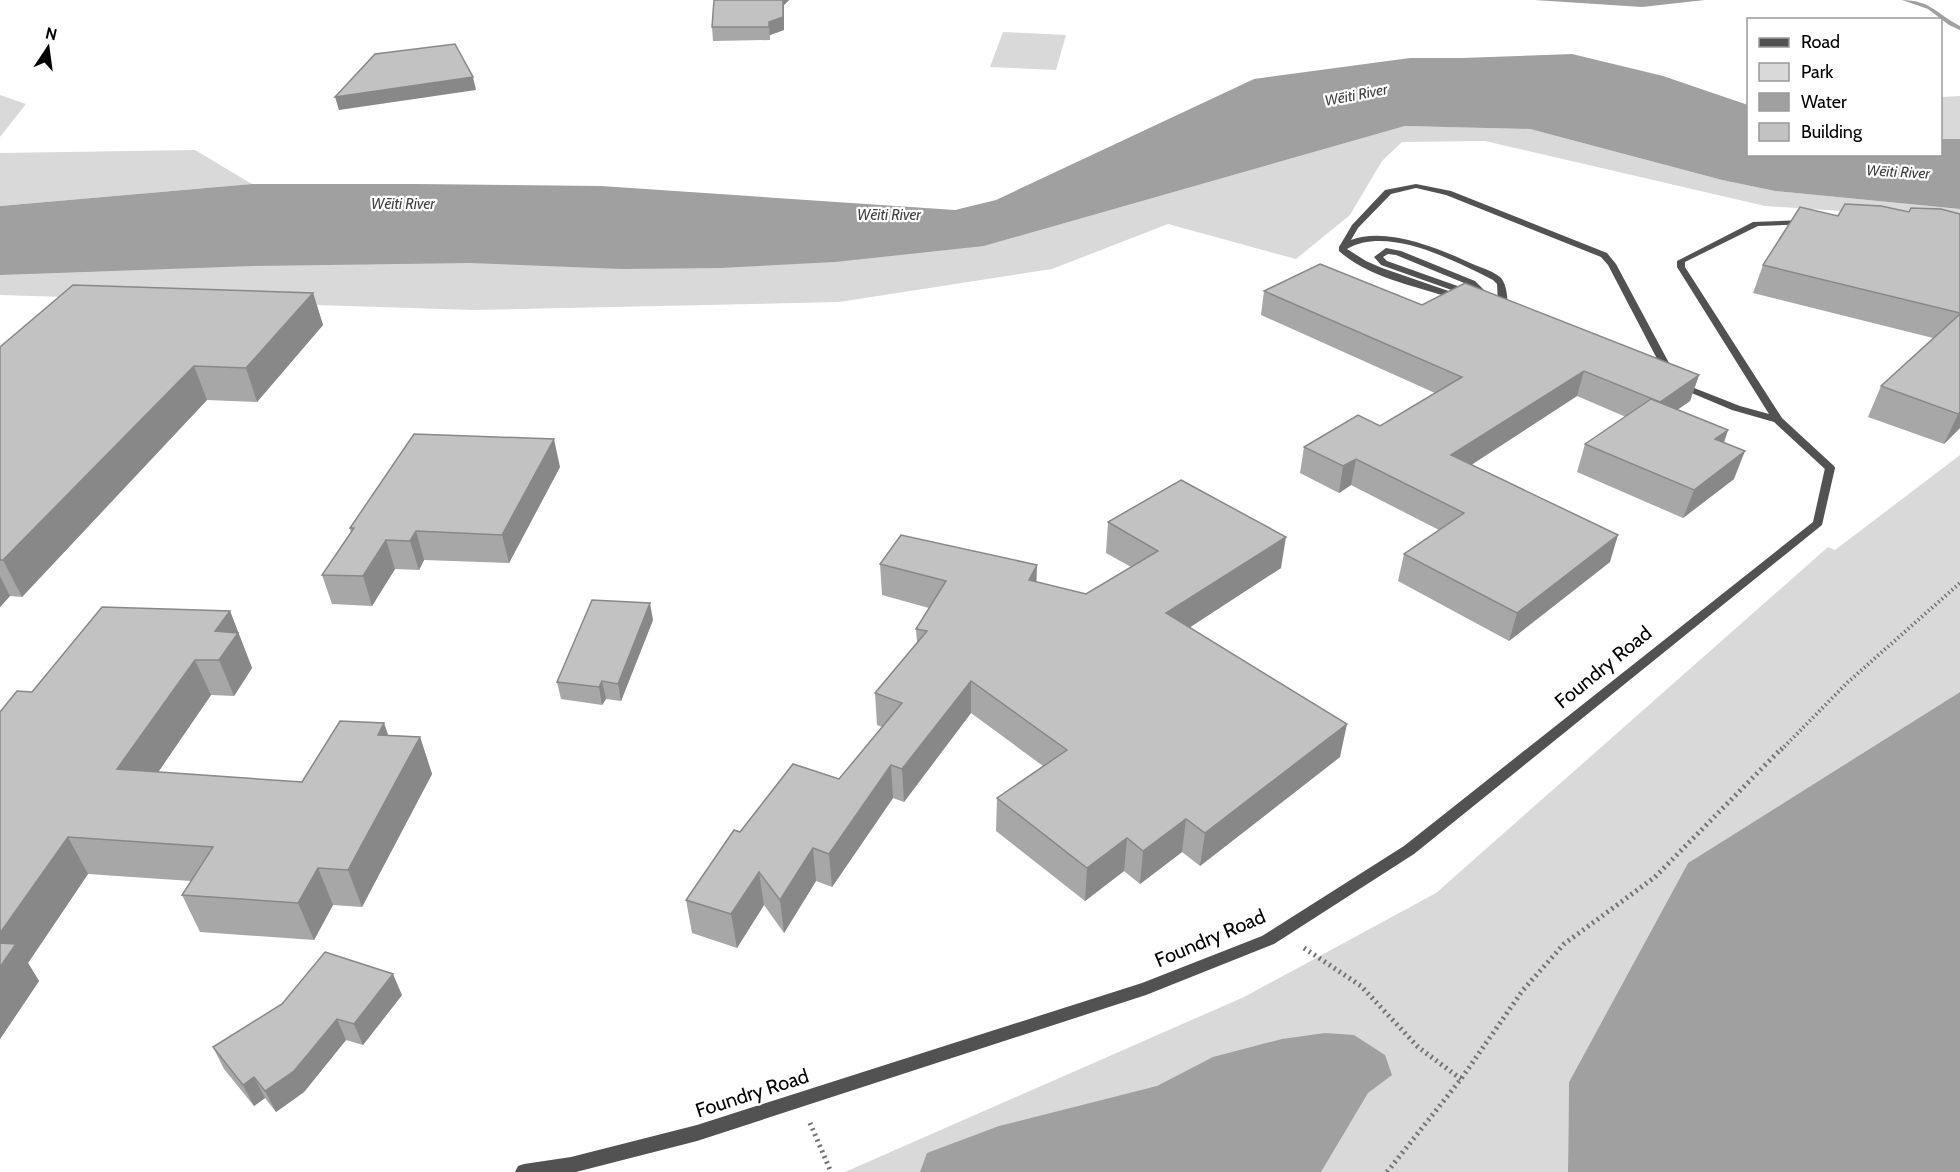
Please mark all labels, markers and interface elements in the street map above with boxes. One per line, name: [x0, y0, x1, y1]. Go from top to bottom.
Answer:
north arrow: [18, 18, 78, 78]
legend: [1747, 18, 1942, 156]
text: N: [44, 23, 59, 44]
text: Road: [1801, 31, 1840, 53]
text: Park: [1801, 61, 1834, 83]
water label: Wēiti River: [1323, 80, 1390, 110]
text: Water: [1801, 91, 1847, 113]
text: Building: [1801, 121, 1863, 143]
water label: Wēiti River: [1866, 161, 1932, 183]
water label: Wēiti River: [371, 195, 436, 213]
water label: Wēiti River: [857, 206, 922, 224]
street label: Foundry Road: [1550, 621, 1656, 713]
street label: Foundry Road: [1151, 904, 1269, 972]
street label: Foundry Road: [692, 1063, 812, 1123]

